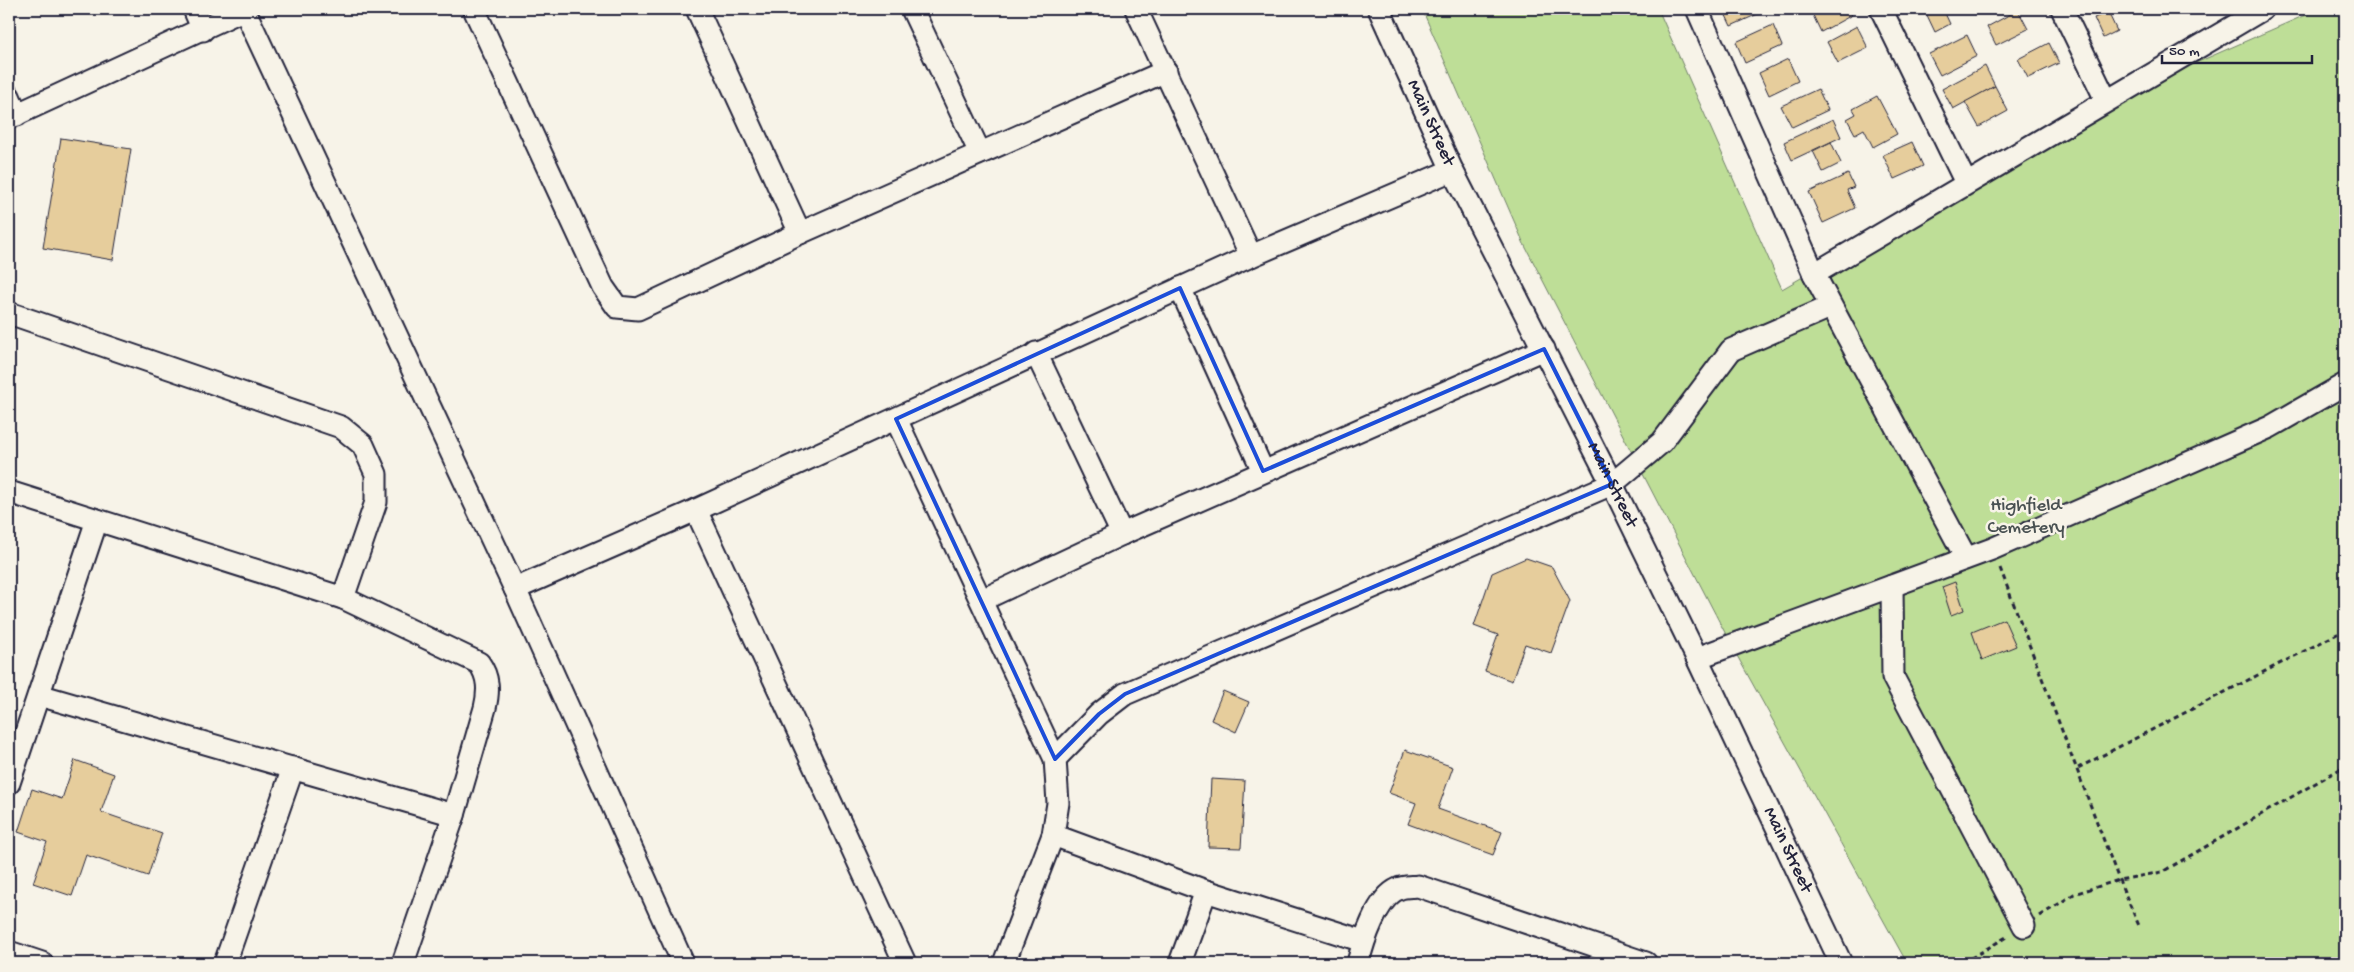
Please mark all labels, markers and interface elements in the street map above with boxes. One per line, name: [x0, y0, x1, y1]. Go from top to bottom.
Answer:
scale bar: [2162, 32, 2312, 64]
text: 50 m: [2169, 43, 2200, 61]
street label: Main Street: [1401, 76, 1461, 172]
street label: Main Street: [1581, 438, 1644, 533]
park label: Highfield Cemetery: [1987, 495, 2065, 540]
street label: Main Street: [1758, 803, 1819, 898]

